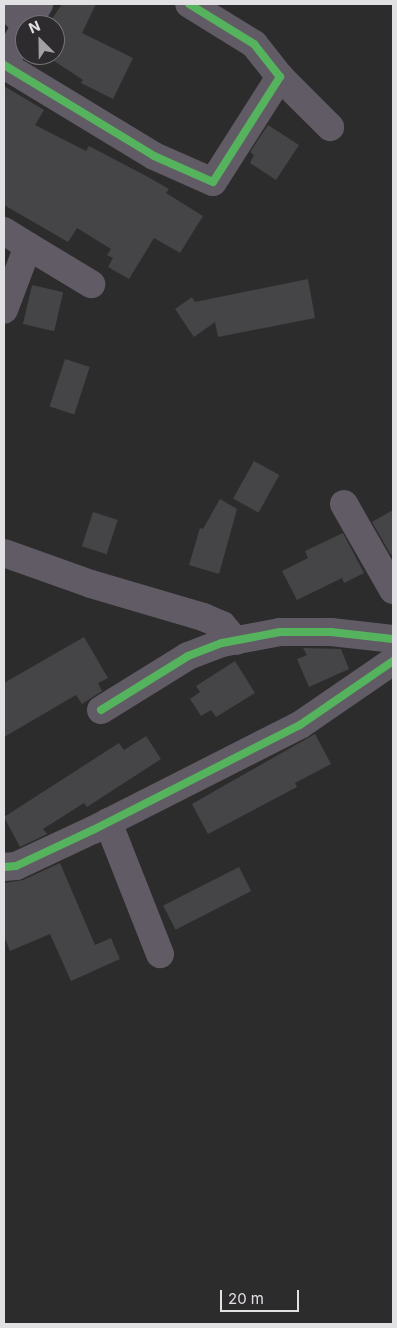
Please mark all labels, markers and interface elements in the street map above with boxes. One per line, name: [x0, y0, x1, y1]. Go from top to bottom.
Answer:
north arrow: [15, 15, 65, 65]
text: N: [26, 17, 43, 37]
scale bar: [222, 1280, 301, 1312]
text: 20 m: [228, 1289, 264, 1308]

